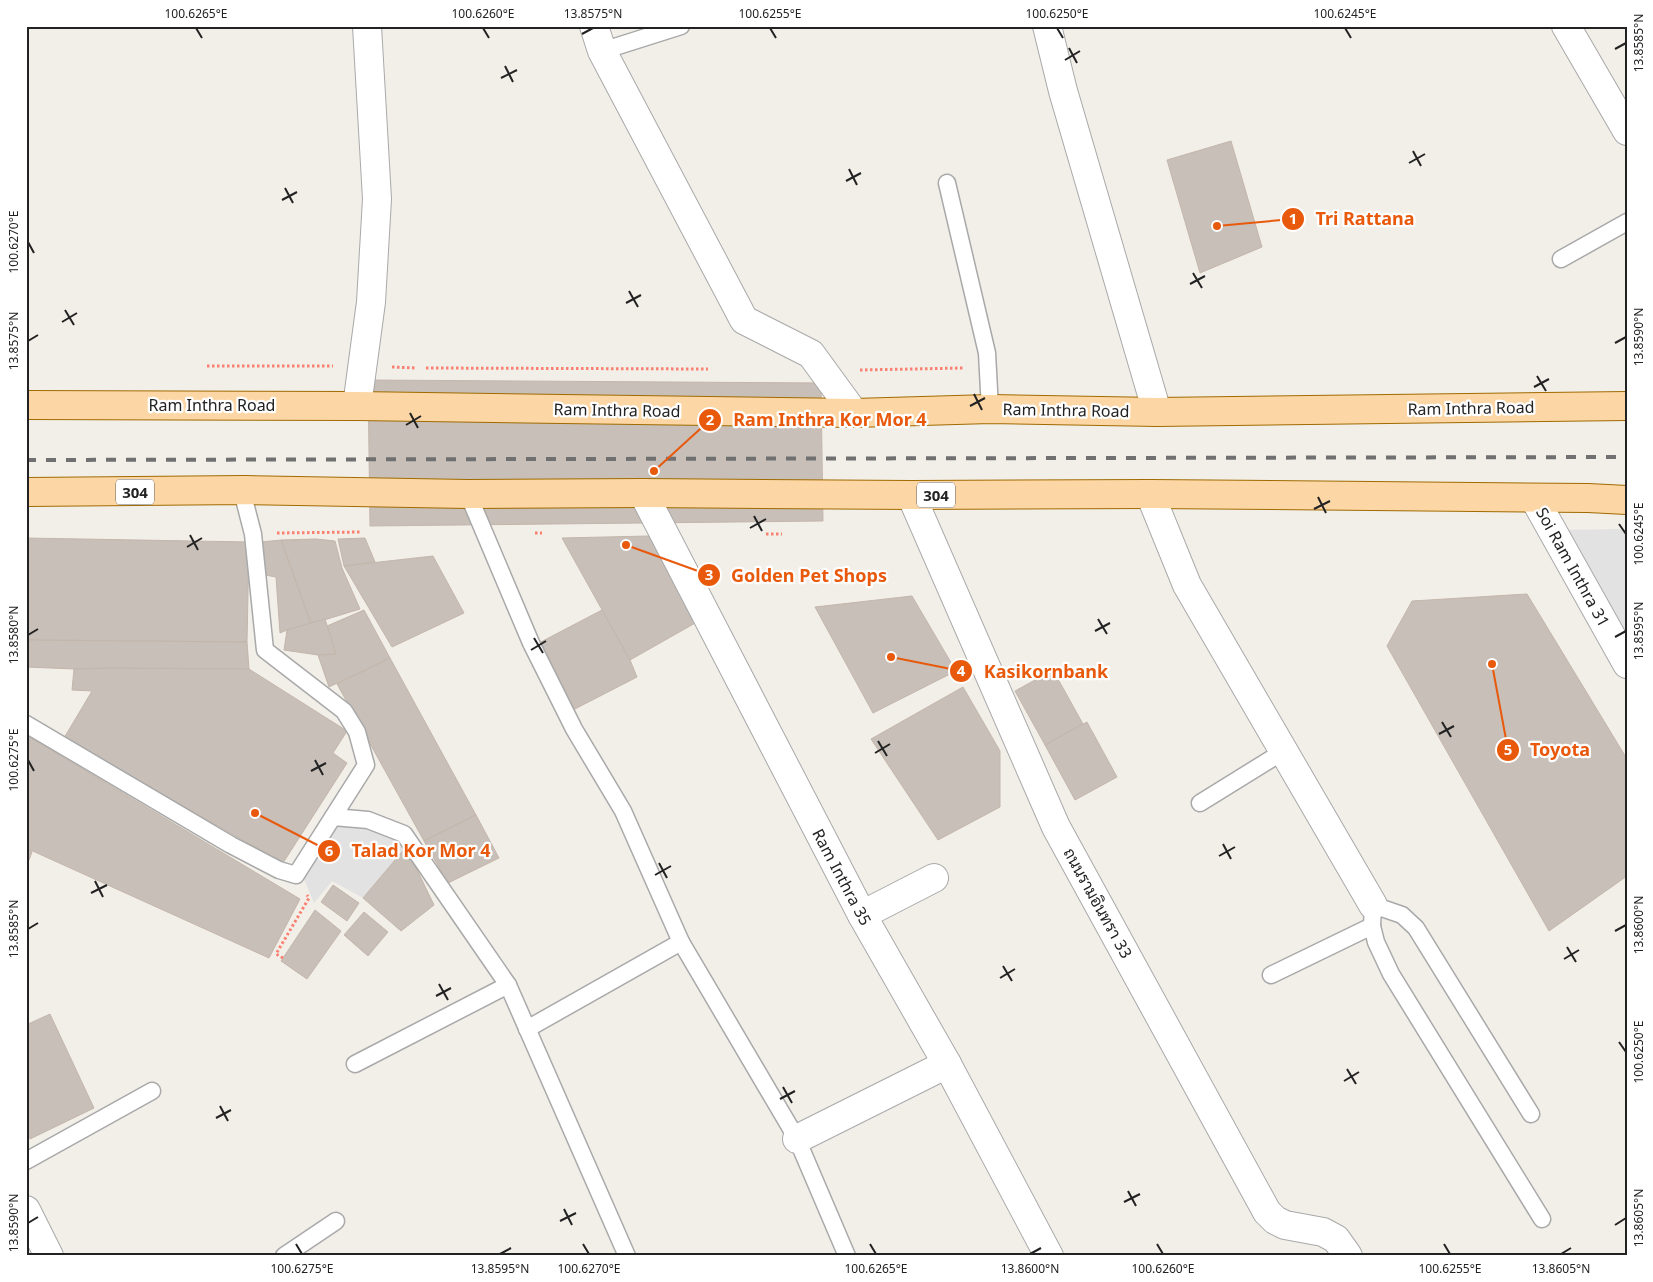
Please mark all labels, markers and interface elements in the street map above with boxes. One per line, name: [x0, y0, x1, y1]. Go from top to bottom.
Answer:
text: 100.6265°E: [164, 5, 228, 22]
text: 100.6260°E: [451, 5, 515, 22]
text: 13.8575°N: [564, 5, 622, 22]
text: 100.6255°E: [738, 5, 802, 22]
text: 100.6250°E: [1025, 5, 1089, 22]
text: 100.6245°E: [1313, 5, 1377, 22]
text: 13.8585°N: [1630, 14, 1647, 72]
callout: Tri Rattana: [1280, 202, 1424, 235]
text: Tri Rattana: [1315, 206, 1415, 230]
text: 1: [1289, 208, 1297, 228]
text: 100.6270°E: [5, 210, 22, 274]
text: 13.8590°N: [1630, 308, 1647, 366]
text: 13.8575°N: [5, 312, 22, 370]
street label: Ram Inthra Road: [149, 394, 275, 416]
street label: Ram Inthra Road: [1407, 396, 1535, 420]
street label: Ram Inthra Road: [553, 398, 681, 422]
street label: Ram Inthra Road: [1002, 398, 1130, 422]
callout: Ram Inthra Kor Mor 4: [698, 403, 936, 436]
text: Ram Inthra Kor Mor 4: [733, 407, 927, 431]
text: 2: [706, 409, 715, 429]
road number: 304: [116, 480, 154, 504]
road number: 304: [917, 482, 955, 508]
text: 100.6245°E: [1630, 502, 1647, 566]
street label: Soi Ram Inthra 31: [1531, 503, 1615, 631]
callout: Golden Pet Shops: [697, 559, 897, 592]
text: Golden Pet Shops: [731, 563, 887, 587]
text: 3: [705, 564, 713, 584]
text: 13.8595°N: [1630, 602, 1647, 660]
text: 13.8580°N: [5, 606, 22, 664]
callout: Kasikornbank: [948, 655, 1118, 688]
text: Kasikornbank: [984, 659, 1109, 683]
text: 4: [957, 660, 966, 680]
text: 100.6275°E: [5, 728, 22, 792]
callout: Toyota: [1495, 733, 1600, 766]
text: Toyota: [1530, 737, 1590, 761]
text: 5: [1504, 739, 1512, 759]
street label: Ram Inthra 35: [807, 825, 877, 929]
callout: Talad Kor Mor 4: [316, 834, 501, 867]
text: Talad Kor Mor 4: [351, 838, 491, 862]
text: 6: [325, 840, 334, 860]
street label: ถนนรามอินทรา 33: [1059, 844, 1137, 962]
text: 13.8600°N: [1630, 896, 1647, 954]
text: 13.8585°N: [5, 900, 22, 958]
text: 100.6250°E: [1630, 1020, 1647, 1084]
text: 13.8605°N: [1630, 1189, 1647, 1247]
text: 13.8590°N: [5, 1194, 22, 1252]
text: 100.6275°E: [270, 1260, 334, 1277]
text: 13.8595°N: [471, 1260, 529, 1277]
text: 100.6270°E: [557, 1260, 621, 1277]
text: 100.6265°E: [844, 1260, 908, 1277]
text: 13.8600°N: [1001, 1260, 1059, 1277]
text: 100.6260°E: [1131, 1260, 1195, 1277]
text: 100.6255°E: [1418, 1260, 1482, 1277]
text: 13.8605°N: [1532, 1260, 1590, 1277]

